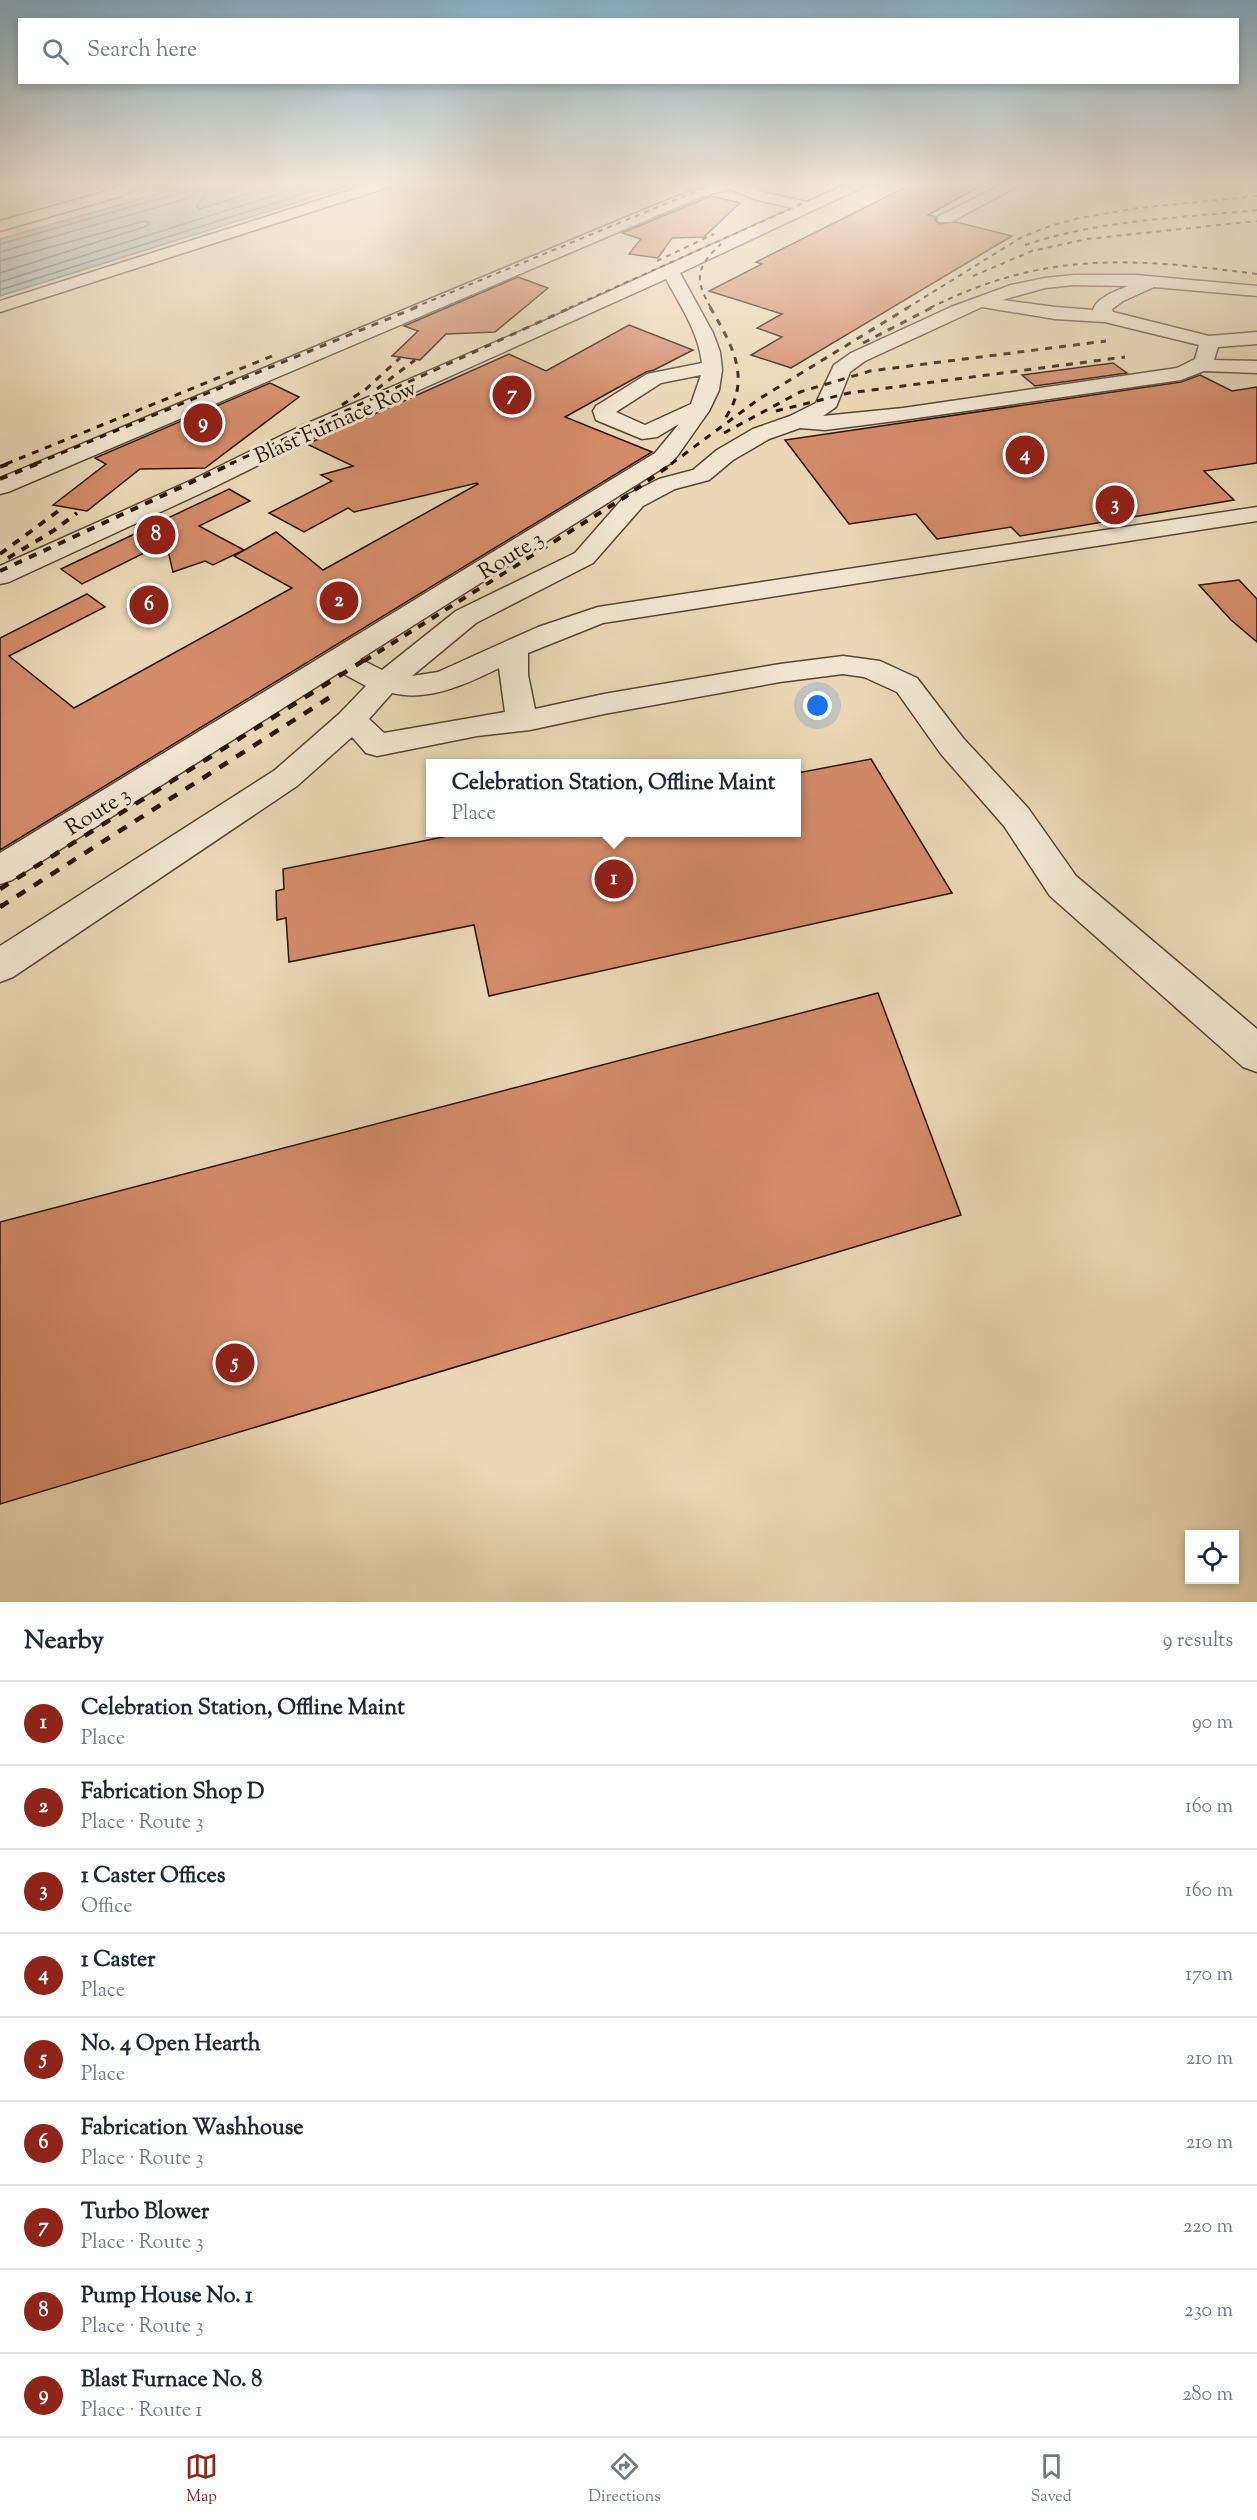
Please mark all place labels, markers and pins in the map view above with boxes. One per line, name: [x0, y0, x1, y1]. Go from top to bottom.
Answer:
pin: 7: [492, 372, 532, 418]
pin: 9: [184, 400, 222, 446]
pin: 4: [1006, 432, 1044, 478]
pin: 3: [1096, 482, 1134, 528]
pin: 8: [136, 512, 176, 558]
pin: 2: [320, 578, 358, 624]
pin: 6: [130, 582, 168, 628]
pin: 1: [594, 856, 634, 902]
pin: 5: [216, 1340, 254, 1386]

